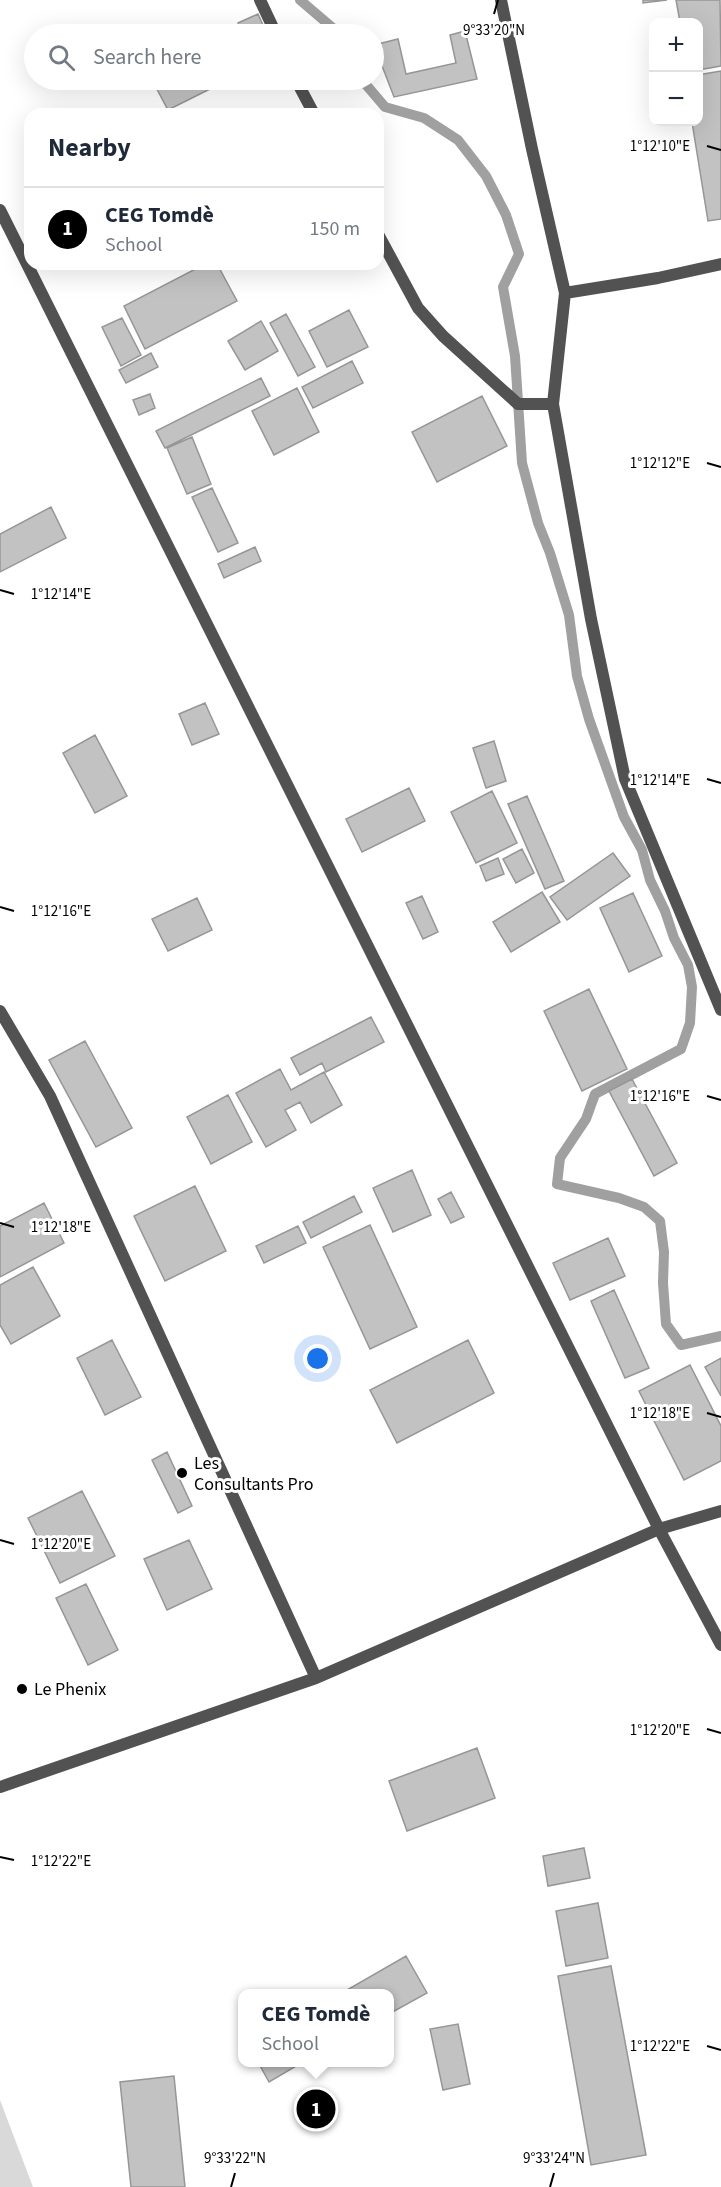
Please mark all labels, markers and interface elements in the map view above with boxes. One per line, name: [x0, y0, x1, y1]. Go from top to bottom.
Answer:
map controls: [649, 18, 703, 126]
button: +: [649, 18, 703, 72]
text: 9°33'20"N: [463, 20, 525, 41]
search box: [24, 24, 384, 90]
icon: search: [45, 41, 78, 74]
text: Search here: [93, 41, 201, 73]
button: −: [649, 72, 703, 126]
text: Nearby: [48, 129, 131, 166]
text: 1°12'10"E: [630, 136, 690, 157]
text: CEG Tomdè: [105, 199, 214, 231]
text: 1: [62, 215, 73, 243]
text: 150 m: [310, 215, 360, 243]
text: School: [105, 231, 162, 259]
text: 1°12'12"E: [630, 453, 690, 474]
text: 1°12'14"E: [31, 584, 91, 605]
text: 1°12'14"E: [630, 770, 690, 791]
text: 1°12'16"E: [31, 901, 91, 922]
text: 1°12'16"E: [630, 1086, 690, 1107]
text: 1°12'18"E: [31, 1217, 91, 1238]
your location: [303, 1344, 332, 1373]
text: 1°12'18"E: [630, 1403, 690, 1424]
place label: Les Consultants Pro: [194, 1451, 313, 1497]
marker: Les Consultants Pro: [175, 1466, 189, 1480]
text: 1°12'20"E: [31, 1534, 91, 1555]
place label: Le Phenix: [34, 1677, 106, 1702]
marker: Le Phenix: [15, 1682, 29, 1696]
text: 1°12'20"E: [630, 1720, 690, 1741]
text: 1°12'22"E: [31, 1851, 91, 1872]
popup: [238, 1989, 394, 2067]
text: CEG Tomdè: [262, 1998, 370, 2030]
text: School: [262, 2030, 319, 2058]
text: 1°12'22"E: [630, 2036, 690, 2057]
pin: 1: [296, 2086, 336, 2132]
text: 9°33'22"N: [204, 2148, 266, 2169]
text: 9°33'24"N: [523, 2148, 585, 2169]

